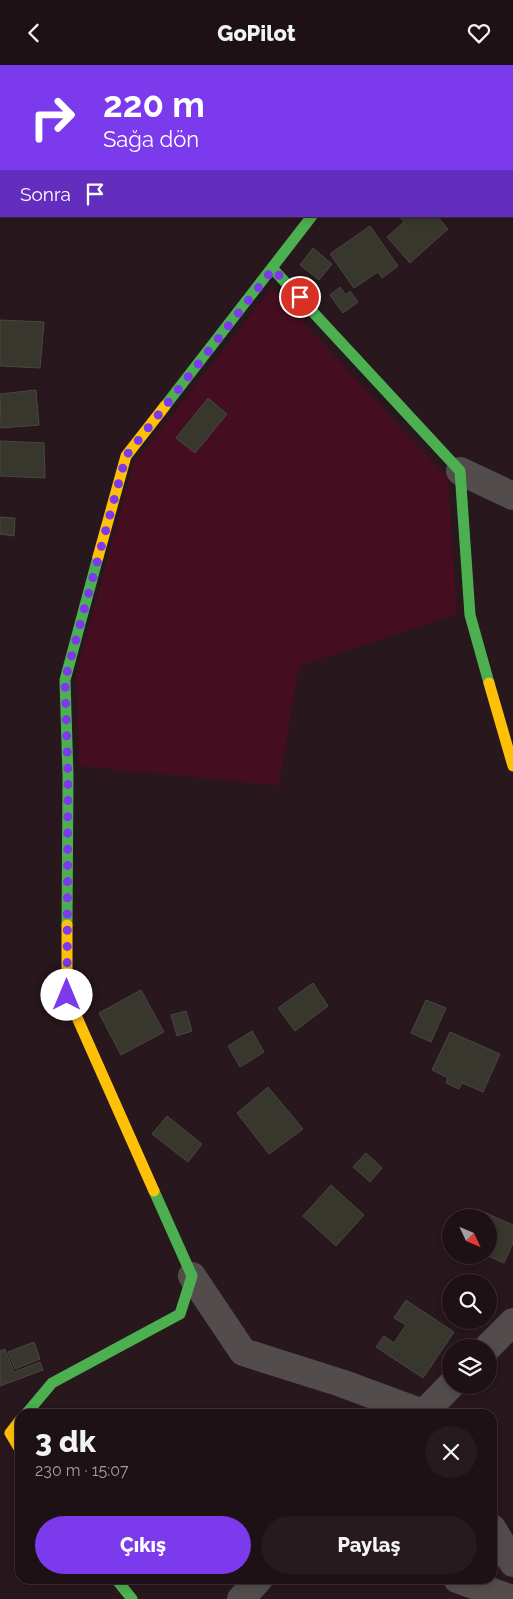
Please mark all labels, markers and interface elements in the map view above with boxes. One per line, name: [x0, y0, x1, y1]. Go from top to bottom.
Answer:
icon: back: [20, 19, 48, 47]
icon: heart: [465, 19, 493, 47]
text: GoPilot: [217, 20, 296, 46]
text: 220 m: [103, 84, 205, 125]
icon: right: [20, 85, 85, 150]
text: Sağa dön: [103, 126, 199, 152]
icon: arrive: [81, 180, 109, 208]
text: Sonra: [20, 183, 71, 205]
pin: [279, 276, 321, 318]
icon: arrive: [286, 283, 314, 311]
position arrow: [40, 968, 92, 1020]
north arrow: [442, 1209, 498, 1264]
map controls: [442, 1209, 497, 1394]
button: search: [442, 1274, 497, 1329]
button: layers: [442, 1339, 497, 1394]
text: 3 dk: [35, 1424, 96, 1459]
button: close: [425, 1426, 477, 1478]
text: 230 m · 15:07: [35, 1461, 128, 1480]
button: Çıkış: [35, 1516, 251, 1574]
button: Paylaş: [261, 1516, 477, 1574]

